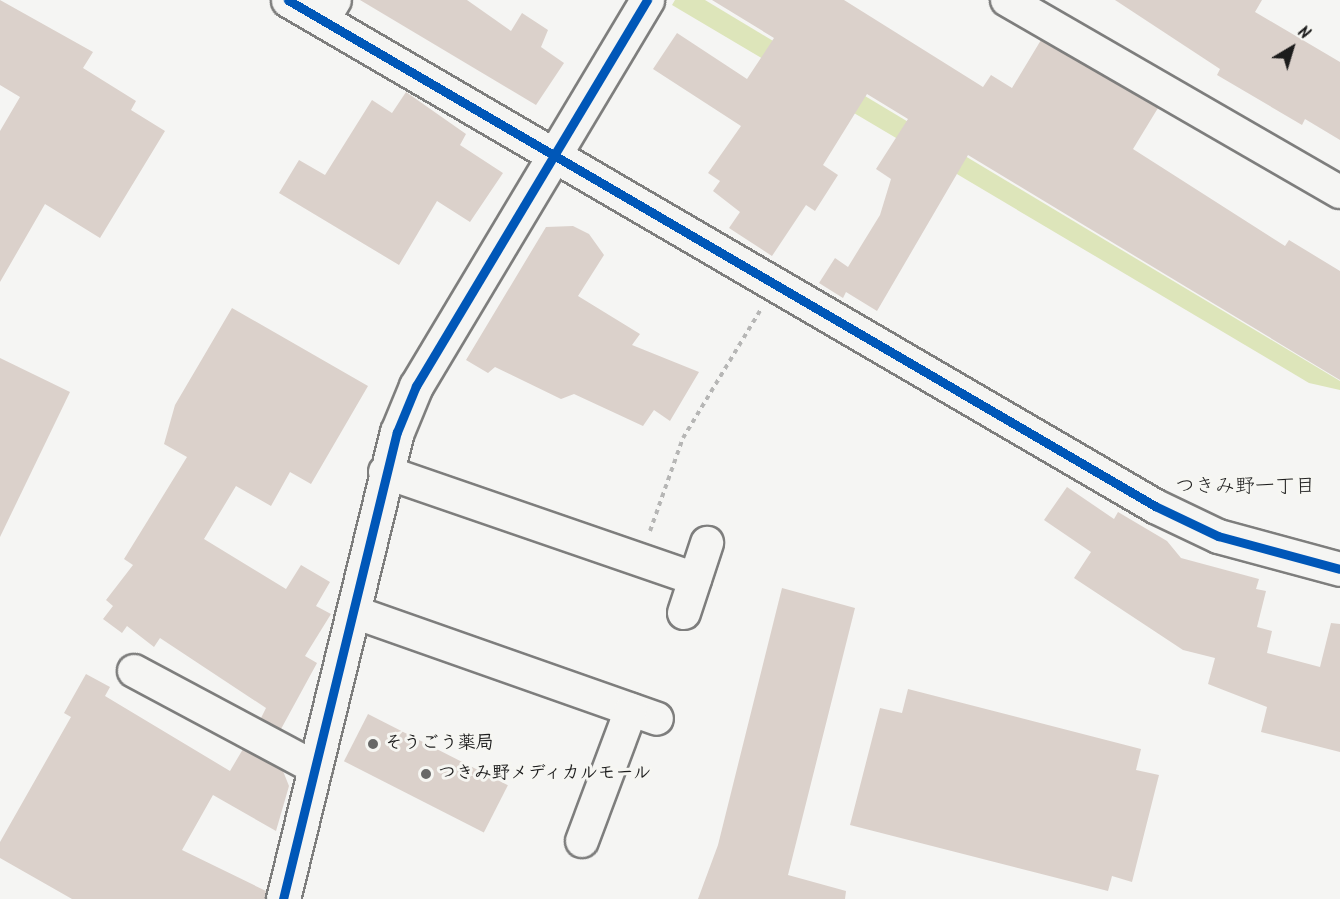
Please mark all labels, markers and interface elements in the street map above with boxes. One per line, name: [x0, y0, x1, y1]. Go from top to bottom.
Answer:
north arrow: [1262, 18, 1322, 78]
text: N: [1292, 20, 1315, 46]
district label: つきみ野一丁目: [1175, 475, 1315, 499]
place label: そうごう薬局: [385, 733, 493, 755]
marker: そうごう薬局: [366, 737, 380, 751]
place label: つきみ野メディカルモール: [438, 763, 654, 785]
marker: つきみ野メディカルモール: [419, 767, 433, 781]

